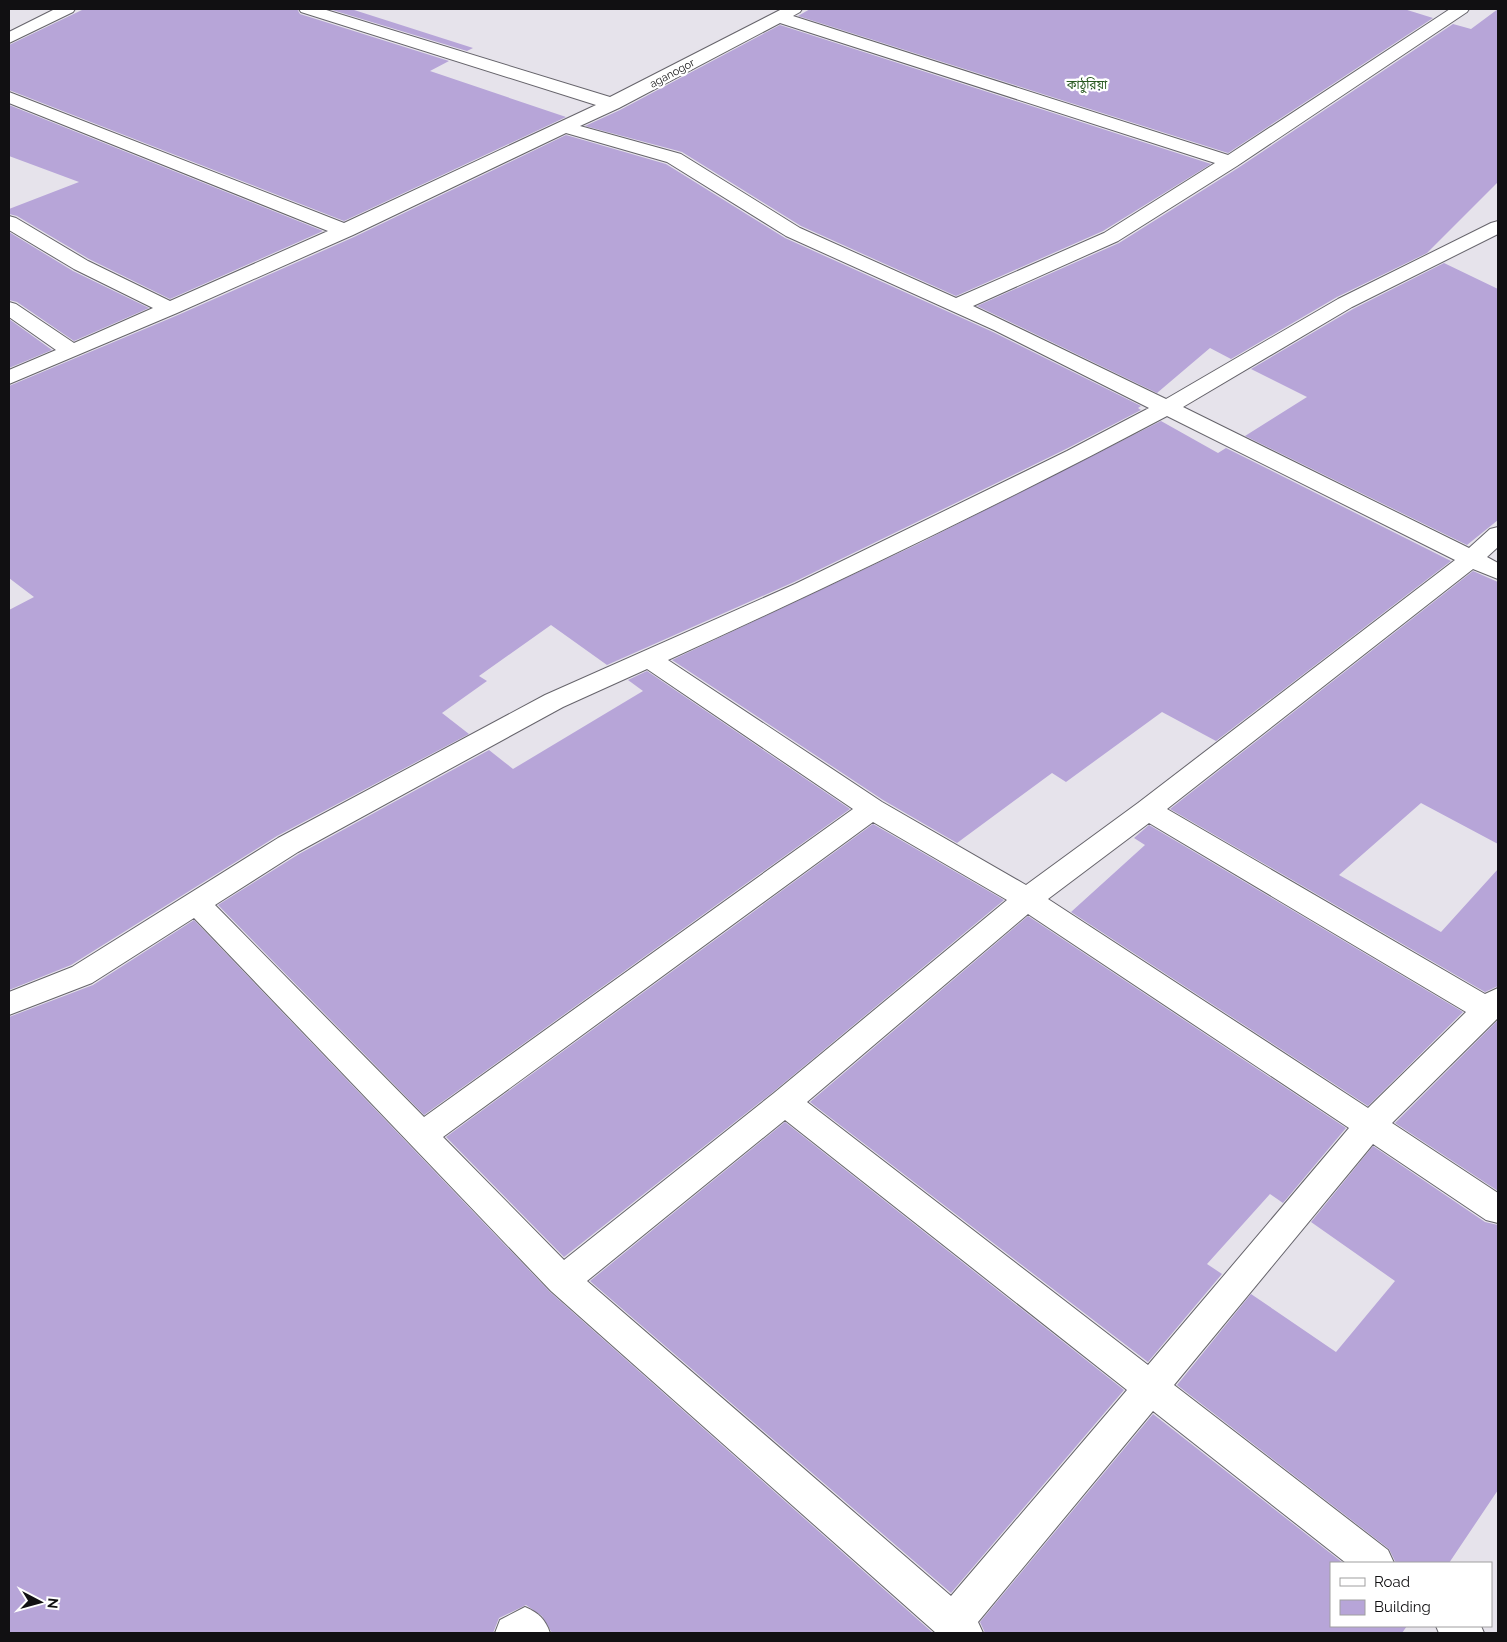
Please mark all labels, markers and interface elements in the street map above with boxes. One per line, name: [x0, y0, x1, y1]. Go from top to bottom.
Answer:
street label: aganogor: [648, 56, 697, 91]
district label: কাঠুরিয়া: [1066, 77, 1108, 94]
legend: [1330, 1562, 1492, 1627]
text: Road: [1374, 1573, 1410, 1591]
north arrow: [15, 1577, 65, 1627]
text: N: [44, 1597, 61, 1610]
text: Building: [1374, 1598, 1431, 1616]

